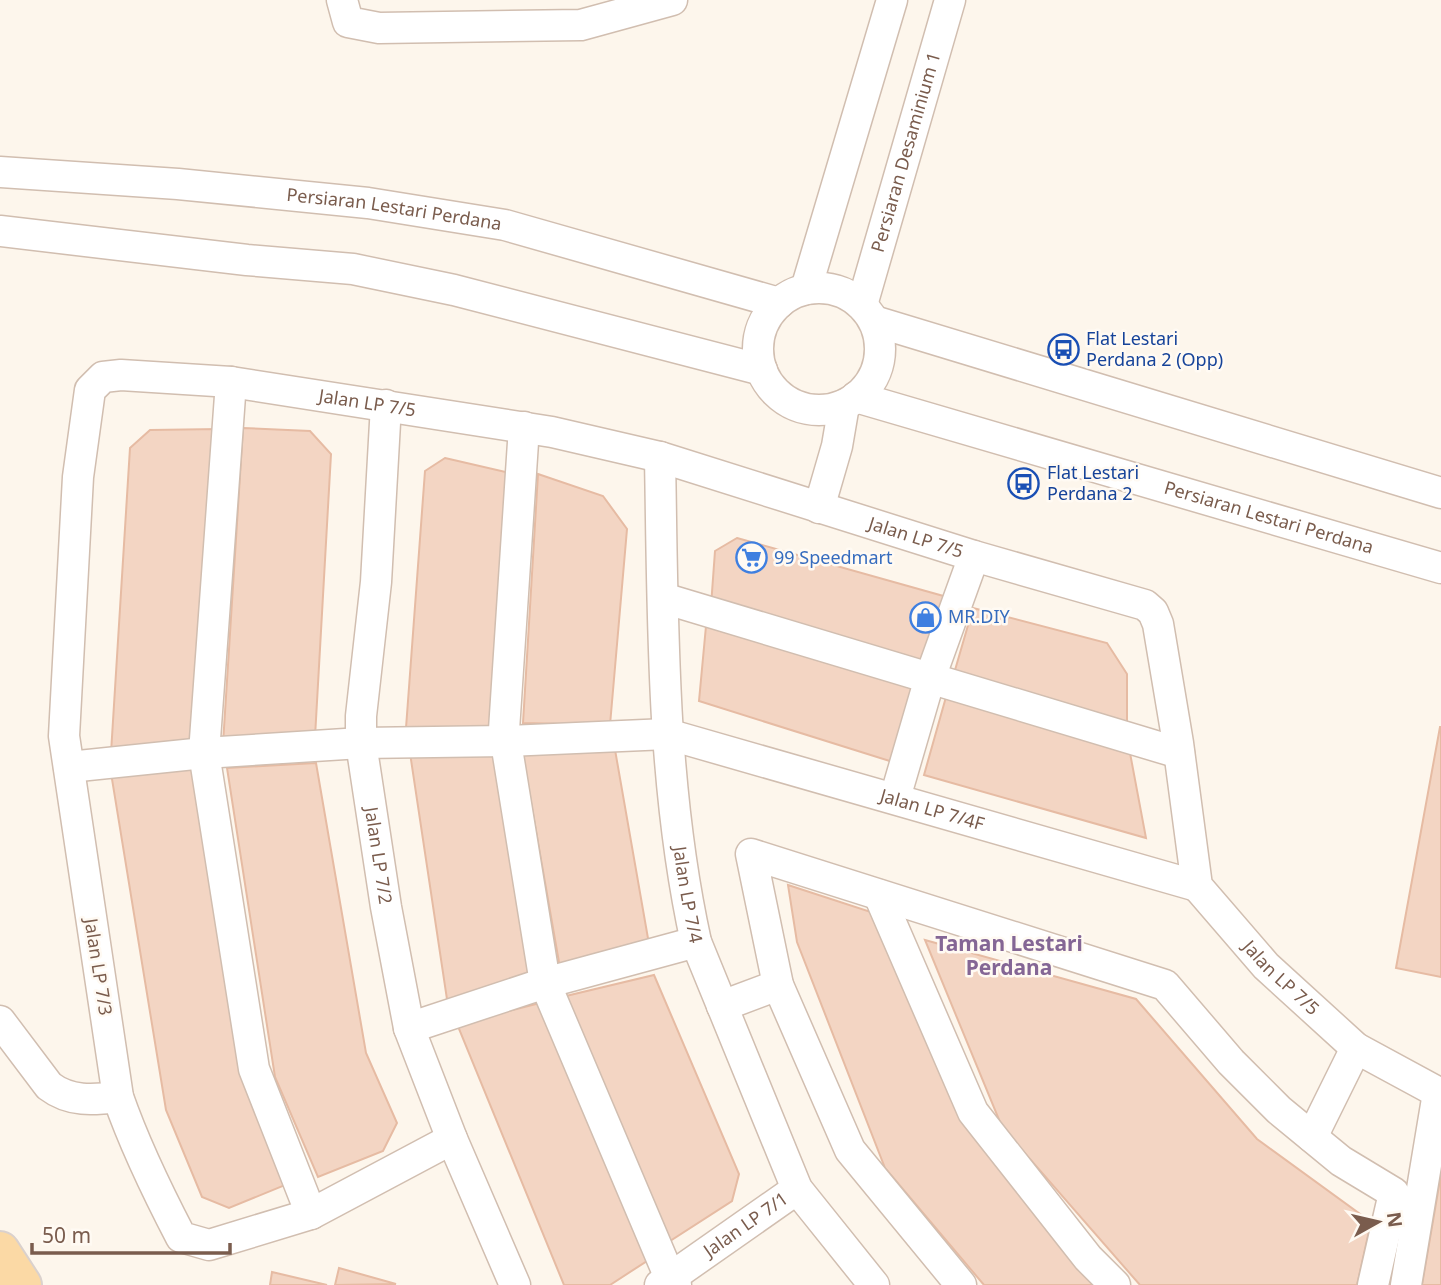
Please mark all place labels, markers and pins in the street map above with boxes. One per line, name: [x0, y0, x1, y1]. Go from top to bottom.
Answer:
place label: Flat Lestari Perdana 2 (Opp): [1086, 326, 1223, 371]
bus stop icon: Flat Lestari Perdana 2 (Opp): [1046, 332, 1080, 366]
place label: Flat Lestari Perdana 2: [1047, 460, 1139, 505]
bus stop icon: Flat Lestari Perdana 2: [1007, 466, 1041, 500]
supermarket icon: 99 Speedmart: [734, 541, 768, 575]
place label: 99 Speedmart: [774, 545, 893, 569]
shop icon: MR.DIY: [908, 600, 942, 634]
place label: MR.DIY: [948, 604, 1011, 628]

